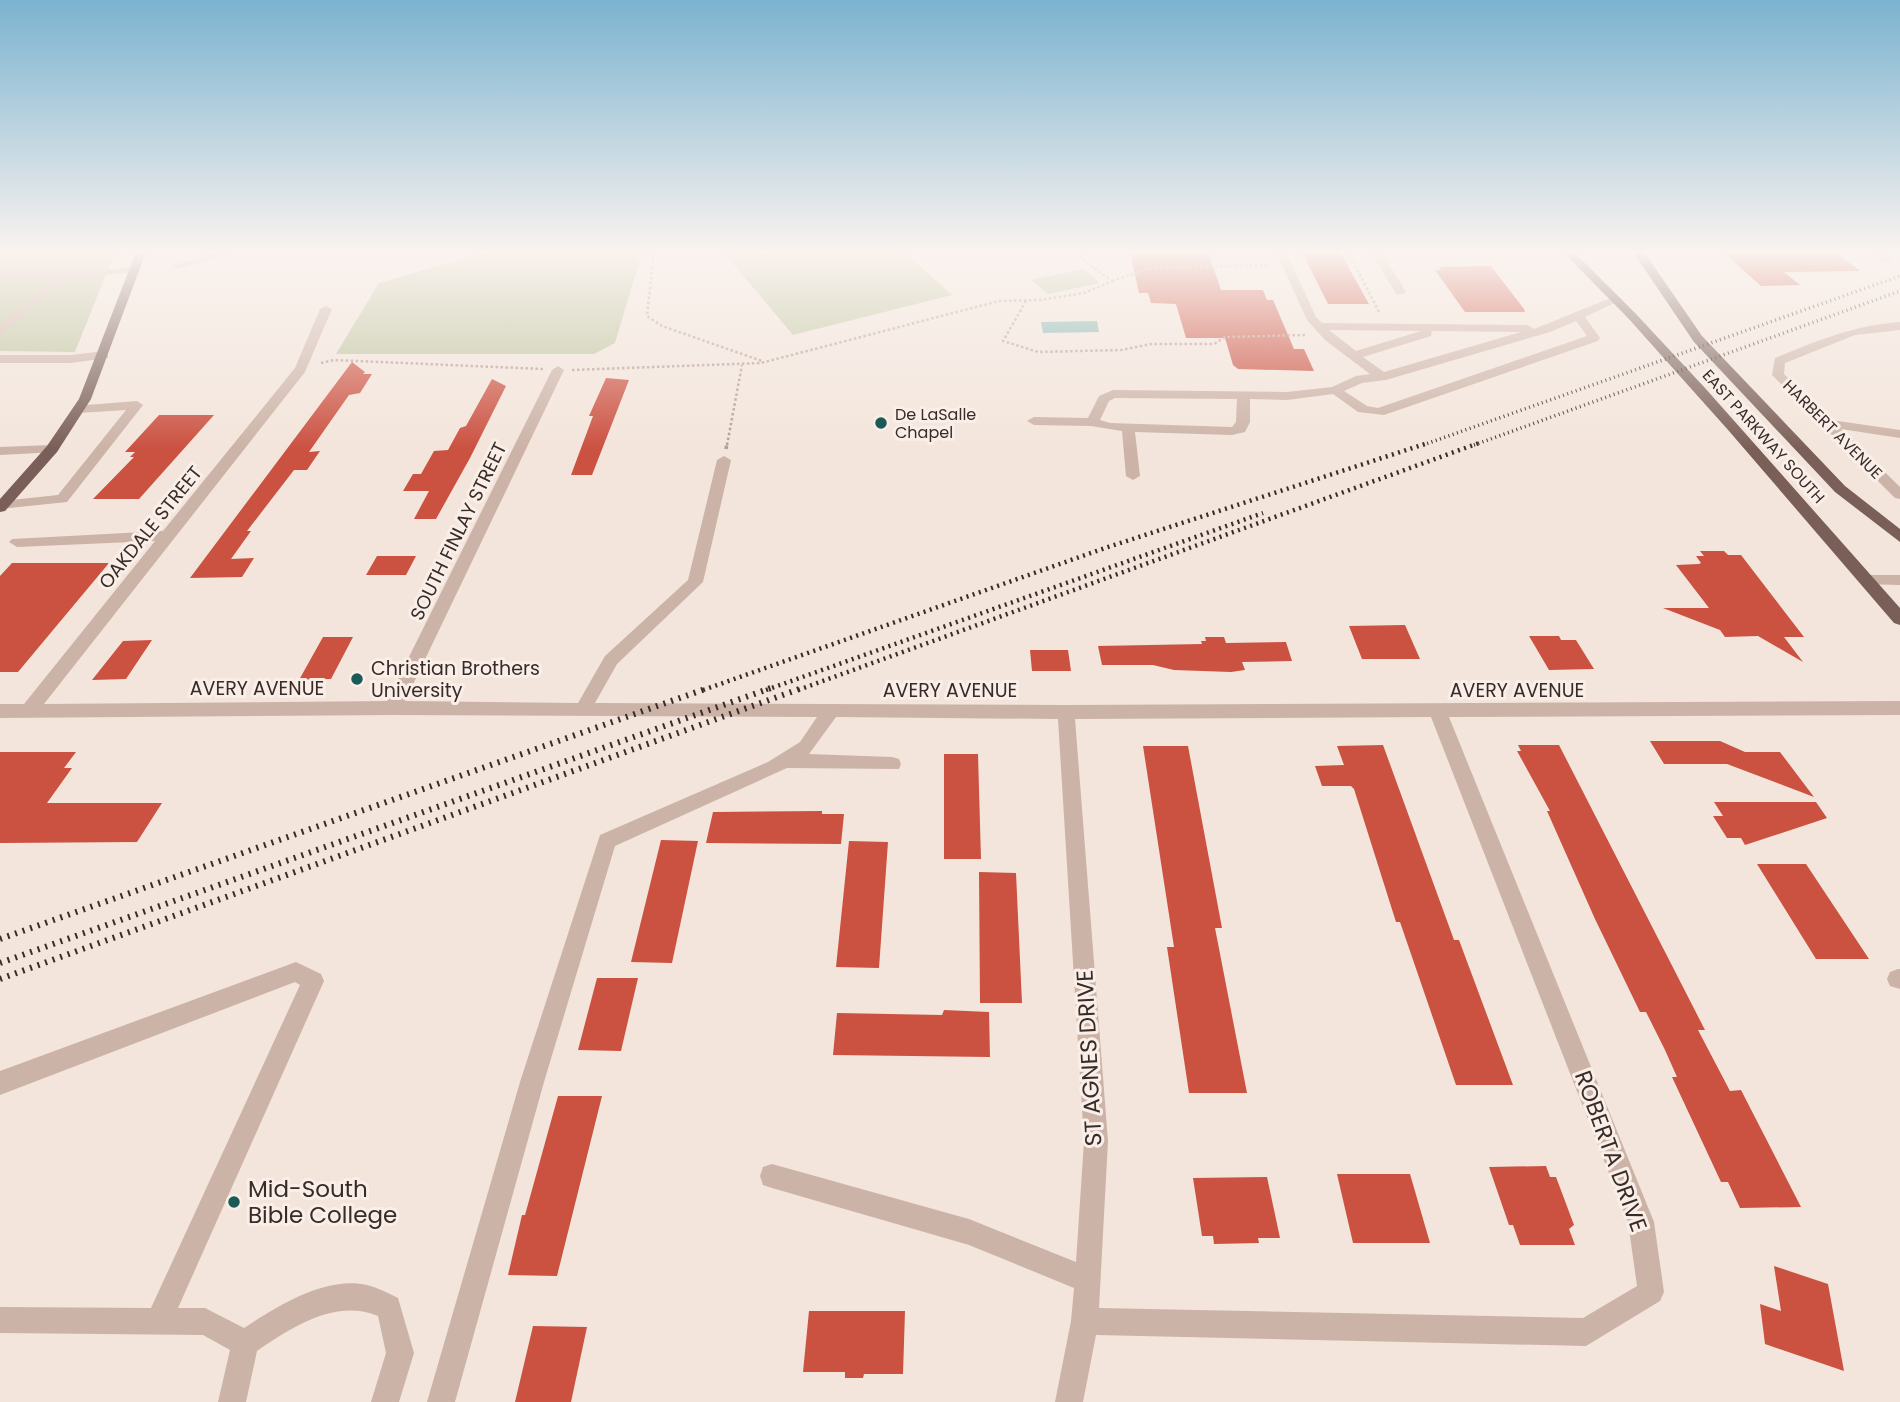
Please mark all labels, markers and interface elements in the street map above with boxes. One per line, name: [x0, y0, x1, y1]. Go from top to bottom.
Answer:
street label: EAST PARKWAY SOUTH: [1697, 364, 1830, 508]
street label: HARBERT AVENUE: [1778, 374, 1888, 484]
place label: De LaSalle Chapel: [895, 403, 976, 444]
marker: De LaSalle Chapel: [873, 415, 889, 431]
street label: SOUTH FINLAY STREET: [404, 438, 513, 625]
street label: OAKDALE STREET: [92, 460, 208, 595]
place label: Christian Brothers University: [371, 655, 540, 704]
marker: Christian Brothers University: [349, 671, 365, 687]
street label: AVERY AVENUE: [190, 675, 324, 702]
street label: AVERY AVENUE: [883, 677, 1017, 704]
street label: AVERY AVENUE: [1450, 677, 1584, 704]
street label: ST AGNES DRIVE: [1068, 969, 1110, 1147]
street label: ROBERTA DRIVE: [1567, 1066, 1655, 1236]
place label: Mid-South Bible College: [248, 1173, 397, 1231]
marker: Mid-South Bible College: [226, 1194, 242, 1210]

